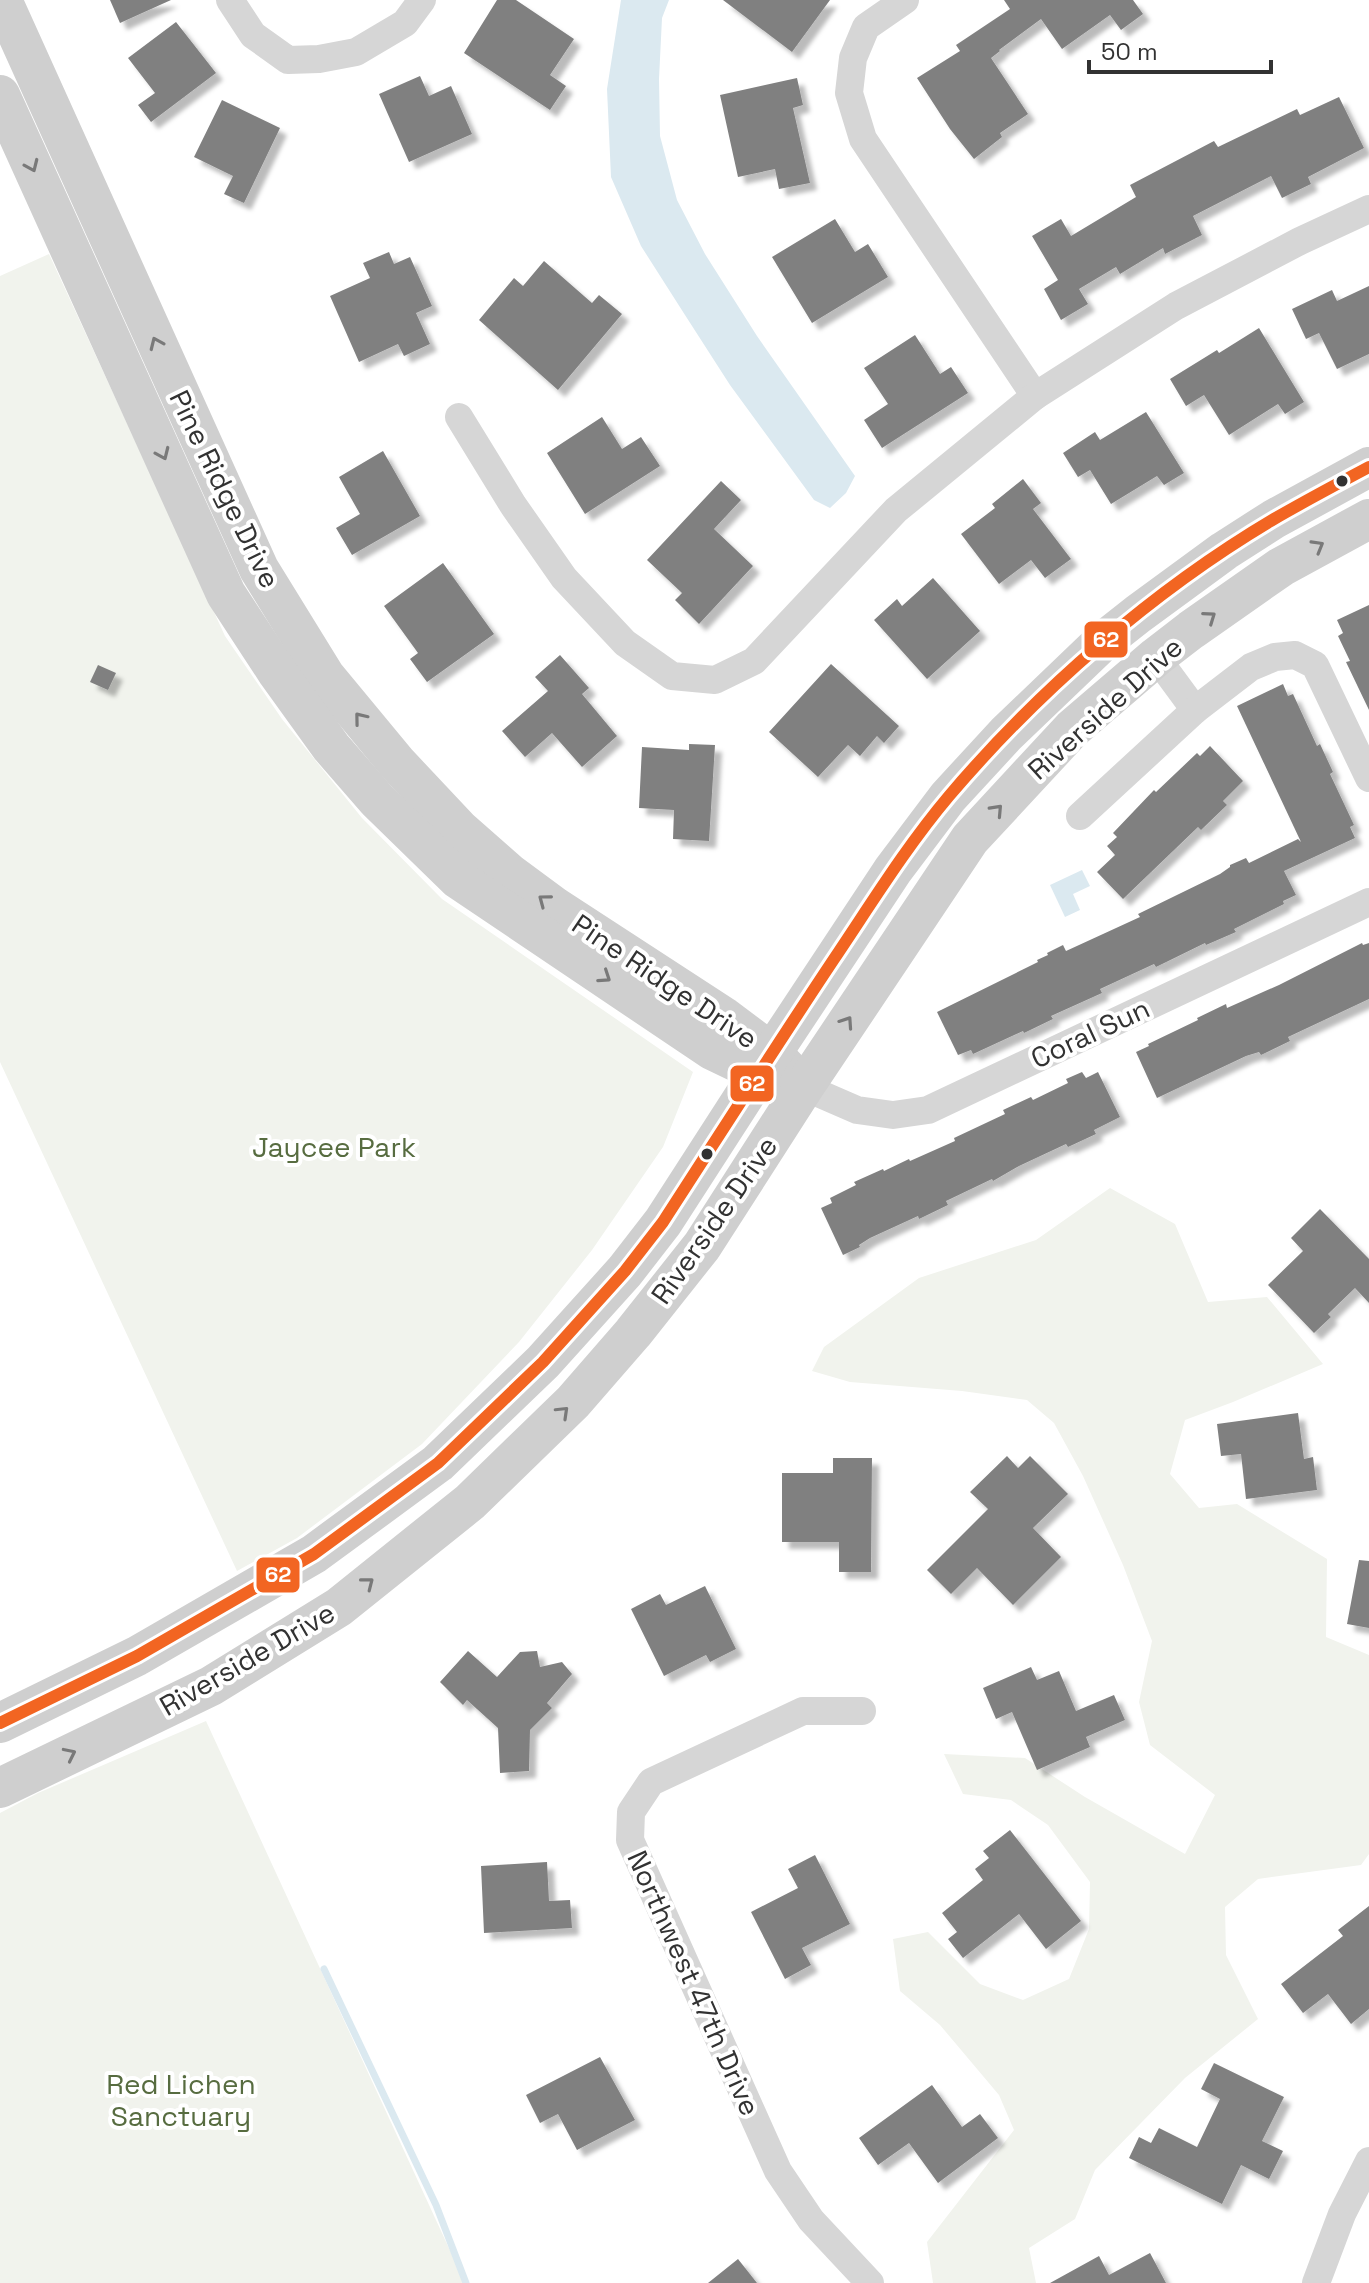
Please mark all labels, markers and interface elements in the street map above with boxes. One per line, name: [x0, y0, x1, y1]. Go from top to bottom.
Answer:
scale bar: [1089, 24, 1271, 74]
text: 50 m: [1101, 36, 1158, 67]
one-way arrow: [22, 158, 38, 173]
one-way arrow: [150, 337, 166, 352]
street label: Pine Ridge Drive: [161, 384, 289, 594]
one-way arrow: [153, 446, 169, 461]
unlabelled marker: [1334, 473, 1350, 489]
one-way arrow: [1309, 540, 1324, 556]
one-way arrow: [1201, 612, 1215, 627]
line badge: 62: [1083, 620, 1129, 659]
text: 62: [1093, 625, 1119, 653]
street label: Riverside Drive: [1020, 629, 1190, 787]
one-way arrow: [355, 713, 370, 727]
one-way arrow: [987, 805, 1002, 819]
one-way arrow: [539, 895, 553, 909]
street label: Pine Ridge Drive: [565, 906, 765, 1056]
one-way arrow: [596, 968, 610, 983]
street label: Coral Sun: [1025, 990, 1155, 1076]
one-way arrow: [838, 1016, 853, 1031]
line badge: 62: [729, 1064, 775, 1103]
text: 62: [739, 1069, 765, 1097]
park label: Jaycee Park: [252, 1129, 416, 1165]
street label: Riverside Drive: [643, 1129, 785, 1311]
unlabelled marker: [699, 1146, 715, 1162]
one-way arrow: [554, 1407, 568, 1422]
line badge: 62: [255, 1556, 301, 1594]
text: 62: [265, 1560, 291, 1588]
one-way arrow: [359, 1579, 374, 1593]
street label: Riverside Drive: [153, 1594, 341, 1724]
one-way arrow: [62, 1748, 77, 1764]
street label: Northwest 47th Drive: [619, 1845, 769, 2121]
park label: Red Lichen Sanctuary: [106, 2066, 256, 2134]

